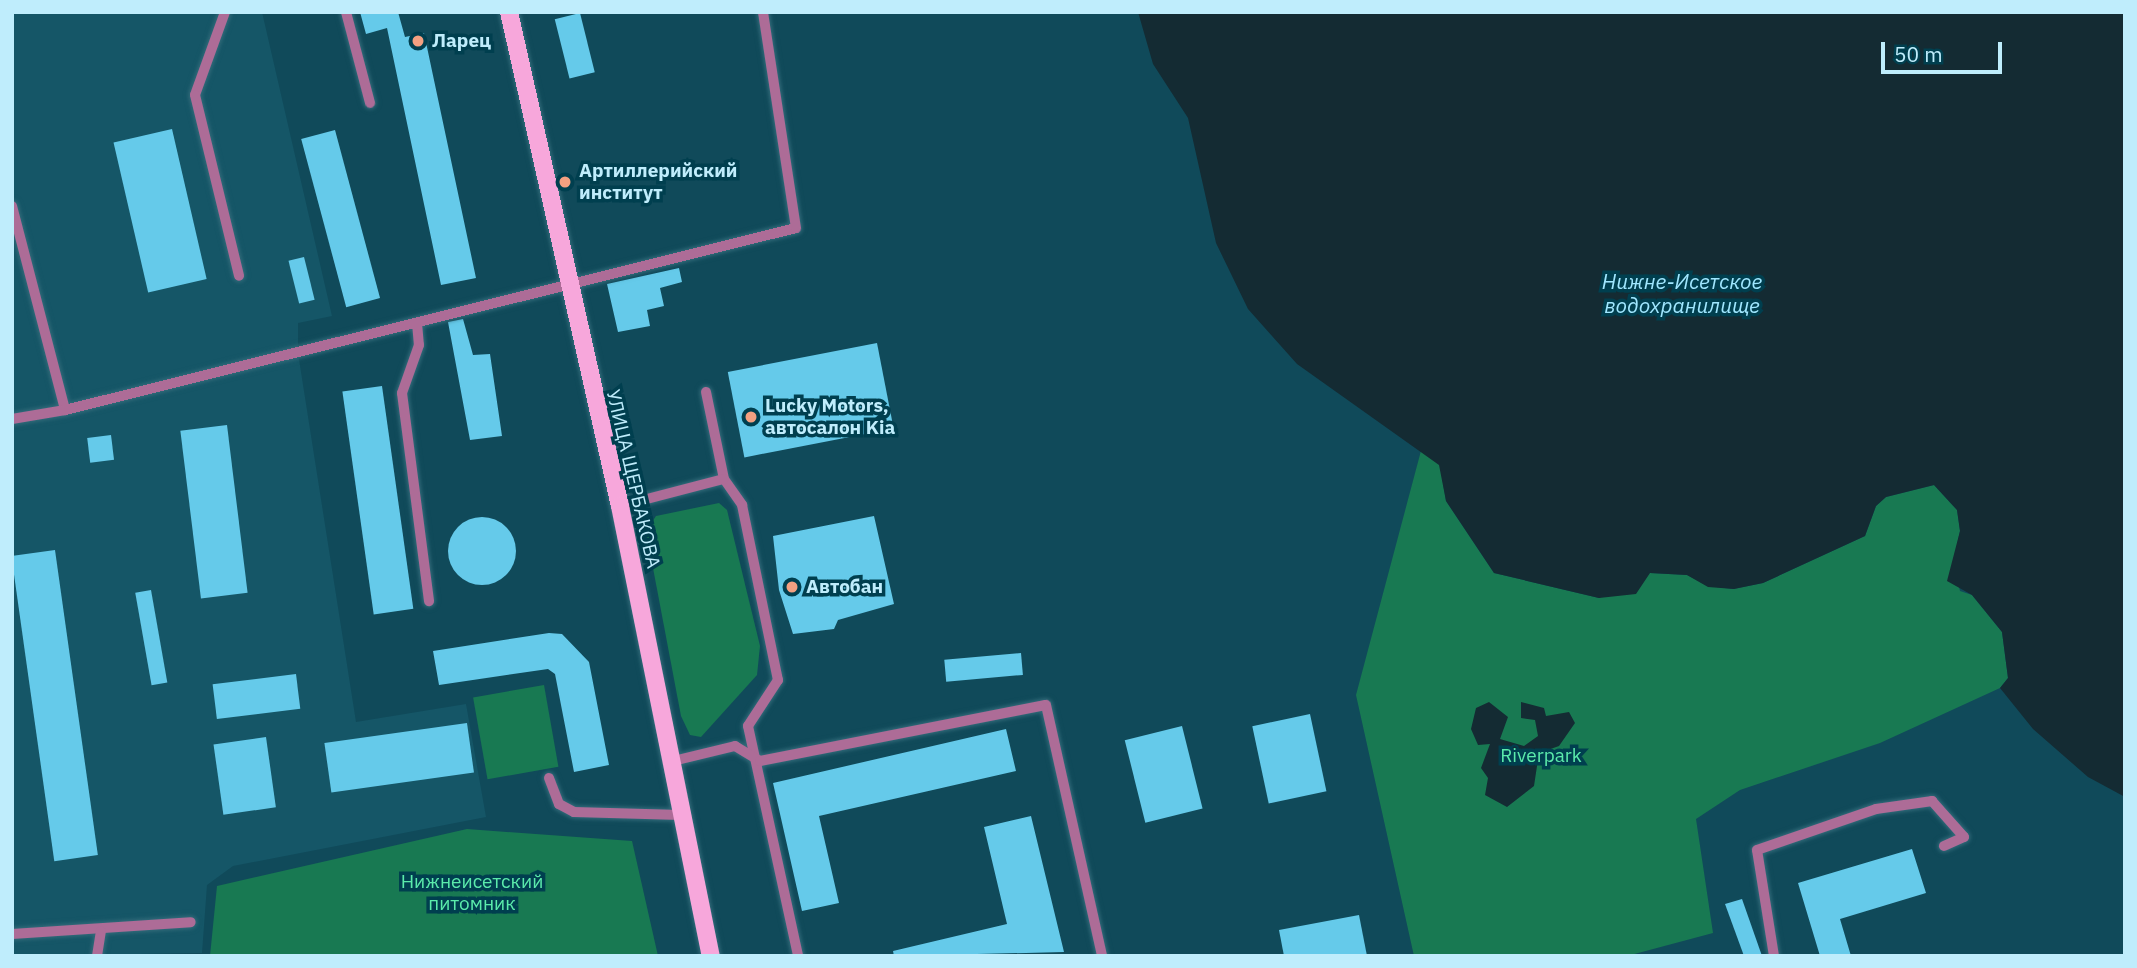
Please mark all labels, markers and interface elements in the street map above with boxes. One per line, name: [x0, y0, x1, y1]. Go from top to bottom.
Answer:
scale bar: [1885, 28, 2006, 72]
place label: Ларец: [432, 30, 491, 52]
marker: Ларец: [410, 33, 426, 49]
text: 50 m: [1894, 40, 1943, 68]
place label: Артиллерийский институт: [579, 160, 737, 204]
marker: Артиллерийский институт: [557, 174, 573, 190]
water label: Нижне-Исетское водохранилище: [1602, 268, 1762, 318]
street label: УЛИЦА ЩЕРБАКОВА: [601, 387, 665, 571]
place label: Lucky Motors, автосалон Kia: [765, 395, 895, 439]
marker: Lucky Motors, автосалон Kia: [743, 409, 759, 425]
place label: Автобан: [806, 576, 883, 598]
marker: Автобан: [784, 579, 800, 595]
park label: Riverpark: [1500, 745, 1582, 767]
park label: Нижнеисетский питомник: [401, 871, 543, 915]

